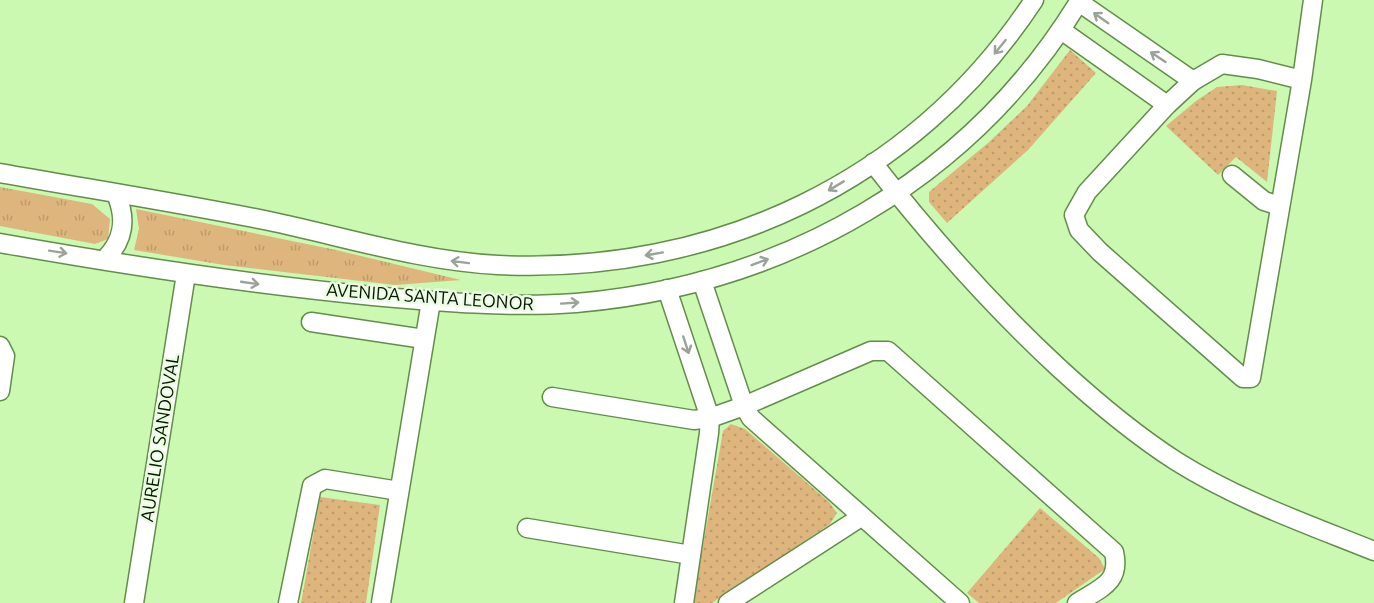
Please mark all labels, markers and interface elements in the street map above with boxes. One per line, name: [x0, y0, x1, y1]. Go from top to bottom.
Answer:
one-way arrow: [1094, 12, 1110, 24]
one-way arrow: [993, 39, 1006, 55]
one-way arrow: [1151, 51, 1167, 63]
one-way arrow: [828, 180, 845, 192]
one-way arrow: [47, 247, 67, 258]
one-way arrow: [645, 248, 664, 259]
one-way arrow: [451, 256, 470, 267]
one-way arrow: [750, 256, 769, 267]
one-way arrow: [240, 277, 260, 288]
street label: AVENIDA SANTA LEONOR: [326, 279, 534, 313]
one-way arrow: [560, 297, 580, 308]
one-way arrow: [681, 335, 692, 354]
street label: AURELIO SANDOVAL: [136, 353, 182, 523]

